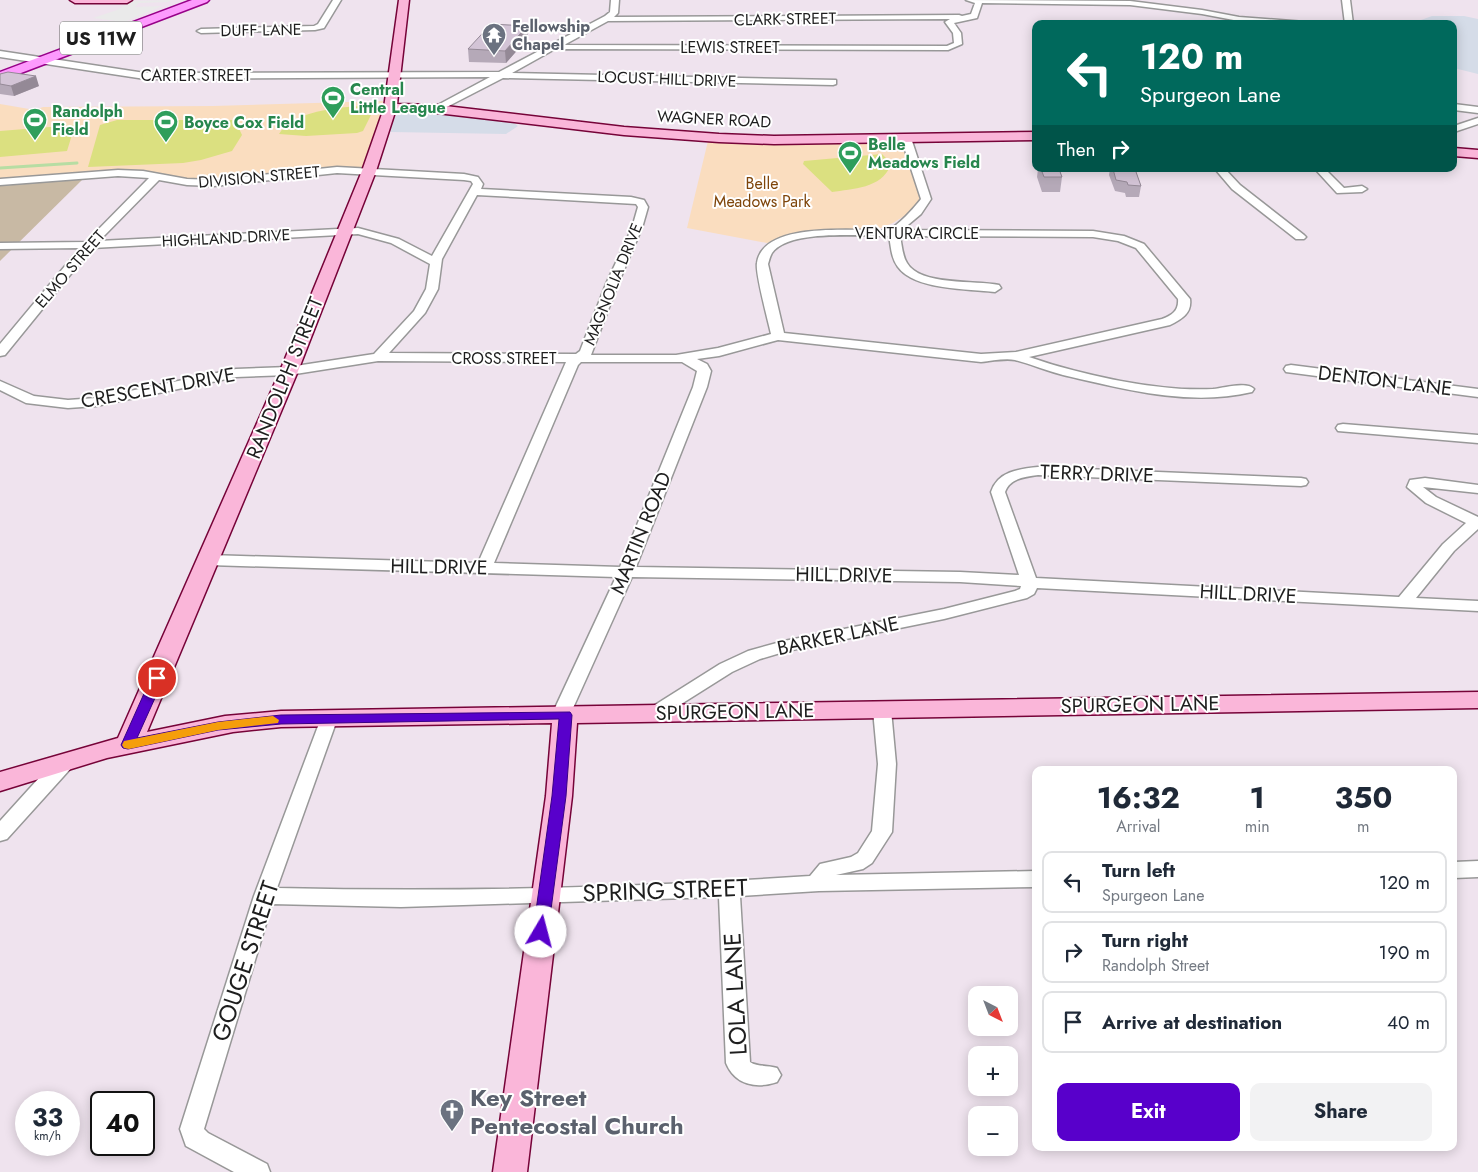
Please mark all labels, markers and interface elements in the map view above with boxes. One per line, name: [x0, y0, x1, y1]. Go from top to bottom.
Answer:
street label: CLARK STREET: [734, 7, 837, 31]
place label: Fellowship Chapel: [512, 15, 590, 56]
street label: DUFF LANE: [220, 18, 302, 42]
road number: US 11W: [60, 22, 142, 54]
temple icon: Fellowship Chapel: [481, 22, 507, 56]
text: 120 m: [1140, 32, 1243, 82]
street label: LEWIS STREET: [680, 36, 780, 59]
icon: left: [1057, 40, 1122, 105]
street label: CARTER STREET: [141, 64, 252, 87]
street label: LOCUST HILL DRIVE: [597, 65, 737, 93]
place label: Central Little League: [350, 78, 446, 119]
text: Spurgeon Lane: [1140, 78, 1281, 110]
sports icon: Central Little League: [320, 85, 346, 119]
place label: Randolph Field: [52, 100, 123, 141]
street label: WAGNER ROAD: [656, 105, 772, 133]
sports icon: Randolph Field: [22, 107, 48, 141]
sports icon: Boyce Cox Field: [153, 109, 179, 143]
place label: Boyce Cox Field: [184, 111, 304, 134]
place label: Belle Meadows Field: [868, 133, 980, 174]
icon: right: [1106, 135, 1134, 163]
text: Then: [1057, 136, 1096, 163]
sports icon: Belle Meadows Field: [837, 140, 863, 174]
street label: DIVISION STREET: [197, 160, 321, 194]
park label: Belle Meadows Park: [713, 172, 812, 213]
street label: MAGNOLIA DRIVE: [578, 219, 648, 349]
street label: VENTURA CIRCLE: [855, 222, 979, 245]
street label: HIGHLAND DRIVE: [161, 223, 291, 253]
street label: ELMO STREET: [30, 225, 111, 313]
street label: RANDOLPH STREET: [239, 292, 331, 463]
street label: CROSS STREET: [451, 347, 557, 370]
street label: DENTON LANE: [1316, 358, 1454, 404]
street label: CRESCENT DRIVE: [79, 360, 237, 416]
street label: TERRY DRIVE: [1040, 458, 1154, 490]
street label: MARTIN ROAD: [603, 468, 679, 598]
street label: HILL DRIVE: [390, 552, 488, 582]
street label: HILL DRIVE: [795, 560, 893, 590]
street label: HILL DRIVE: [1199, 577, 1297, 611]
street label: BARKER LANE: [774, 609, 902, 663]
pin: [136, 657, 178, 699]
icon: arrive: [143, 664, 171, 692]
street label: SPURGEON LANE: [1060, 689, 1220, 721]
street label: SPURGEON LANE: [655, 696, 815, 728]
text: 16:32: [1097, 776, 1180, 819]
text: 1: [1250, 776, 1265, 819]
text: 350: [1334, 776, 1392, 819]
text: Arrival: [1116, 815, 1160, 838]
text: min: [1245, 815, 1270, 838]
text: m: [1357, 815, 1370, 838]
text: Turn left: [1102, 857, 1175, 884]
icon: left: [1059, 868, 1087, 896]
text: 120 m: [1379, 869, 1430, 896]
street label: SPRING STREET: [582, 870, 748, 910]
street label: GOUGE STREET: [203, 876, 287, 1046]
text: Spurgeon Lane: [1102, 884, 1204, 907]
position arrow: [514, 905, 566, 957]
text: Turn right: [1102, 927, 1188, 954]
street label: LOLA LANE: [714, 932, 756, 1056]
icon: right: [1059, 938, 1087, 966]
text: 190 m: [1379, 939, 1430, 966]
text: Randolph Street: [1102, 954, 1209, 977]
north arrow: [968, 986, 1018, 1036]
map controls: [968, 986, 1018, 1156]
icon: arrive: [1059, 1008, 1087, 1036]
text: Arrive at destination: [1102, 1009, 1282, 1036]
text: 40 m: [1387, 1009, 1430, 1036]
button: +: [968, 1046, 1018, 1096]
place label: Key Street Pentecostal Church: [470, 1080, 684, 1143]
button: Exit: [1057, 1083, 1240, 1141]
button: Share: [1250, 1083, 1432, 1141]
speed limit sign: 40: [90, 1091, 155, 1156]
church icon: Key Street Pentecostal Church: [439, 1098, 465, 1132]
text: 33: [32, 1099, 63, 1135]
button: −: [968, 1106, 1018, 1156]
text: km/h: [34, 1127, 61, 1145]

